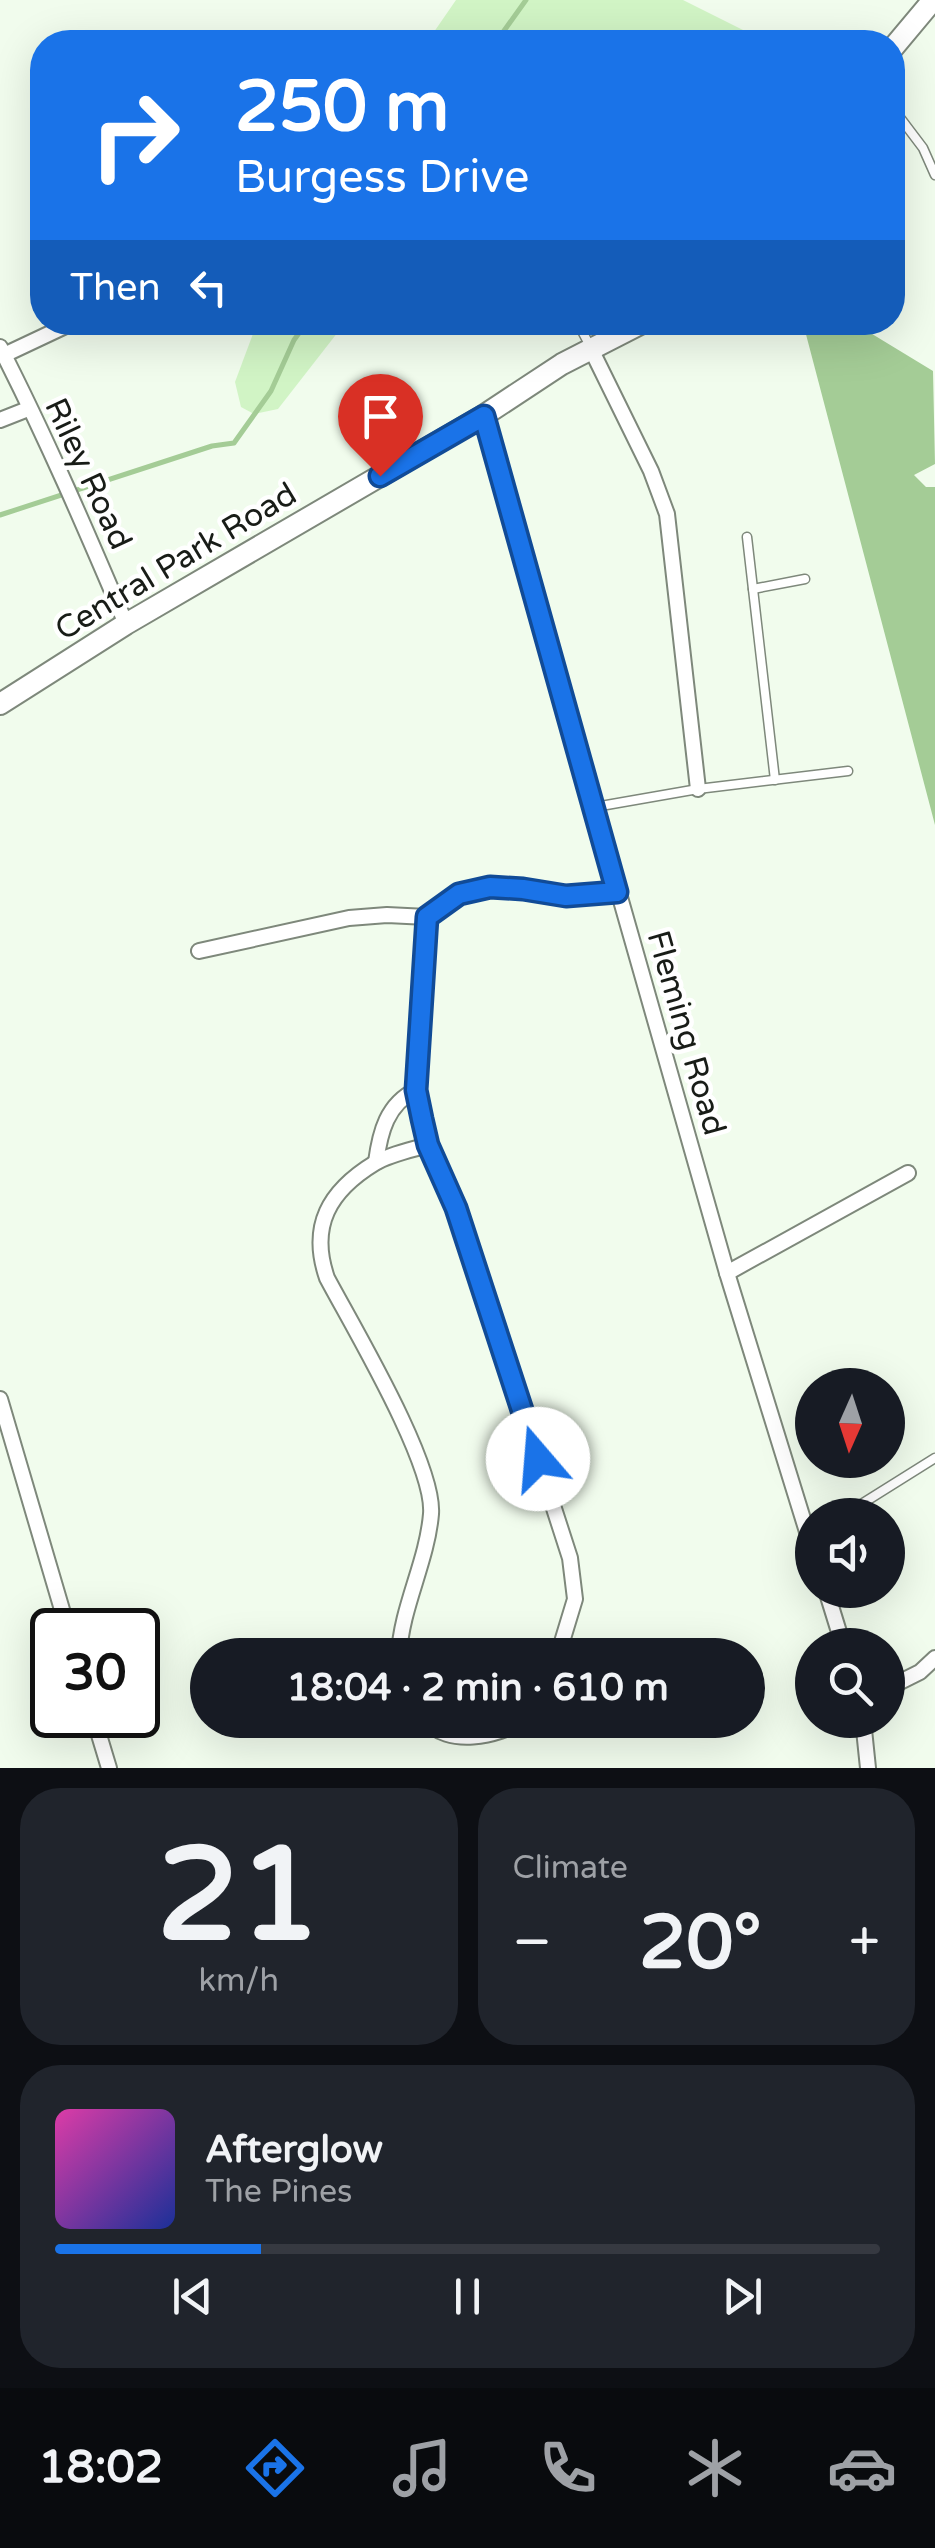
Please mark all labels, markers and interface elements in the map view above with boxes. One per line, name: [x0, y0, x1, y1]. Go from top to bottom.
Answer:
text: 250 m: [235, 66, 449, 150]
icon: right: [70, 70, 200, 200]
text: Burgess Drive: [235, 151, 529, 205]
icon: left: [181, 260, 236, 315]
text: Then: [70, 265, 161, 311]
pin: [338, 374, 423, 477]
icon: arrive: [353, 389, 408, 444]
street label: Riley Road: [36, 392, 140, 556]
street label: Central Park Road: [48, 475, 304, 649]
street label: Fleming Road: [639, 926, 733, 1140]
north arrow: [795, 1368, 905, 1478]
map controls: [795, 1368, 905, 1738]
position arrow: [486, 1407, 590, 1511]
button: sound: [795, 1498, 905, 1608]
speed limit sign: 30: [30, 1608, 160, 1738]
button: search: [795, 1628, 905, 1738]
text: 18:04 · 2 min · 610 m: [286, 1665, 669, 1711]
text: 21: [157, 1819, 320, 1975]
text: Climate: [513, 1849, 628, 1887]
text: 20°: [639, 1898, 762, 1988]
text: −: [513, 1910, 552, 1976]
text: +: [849, 1910, 880, 1976]
text: km/h: [199, 1962, 279, 2000]
text: Afterglow: [205, 2127, 383, 2173]
text: The Pines: [205, 2173, 352, 2211]
icon: previous: [165, 2269, 220, 2324]
icon: pause: [440, 2269, 495, 2324]
icon: next: [715, 2269, 770, 2324]
icon: directions: [240, 2433, 310, 2503]
icon: music: [387, 2433, 457, 2503]
icon: phone: [533, 2433, 603, 2503]
icon: climate: [680, 2433, 750, 2503]
icon: car: [827, 2433, 897, 2503]
text: 18:02: [38, 2441, 163, 2495]

